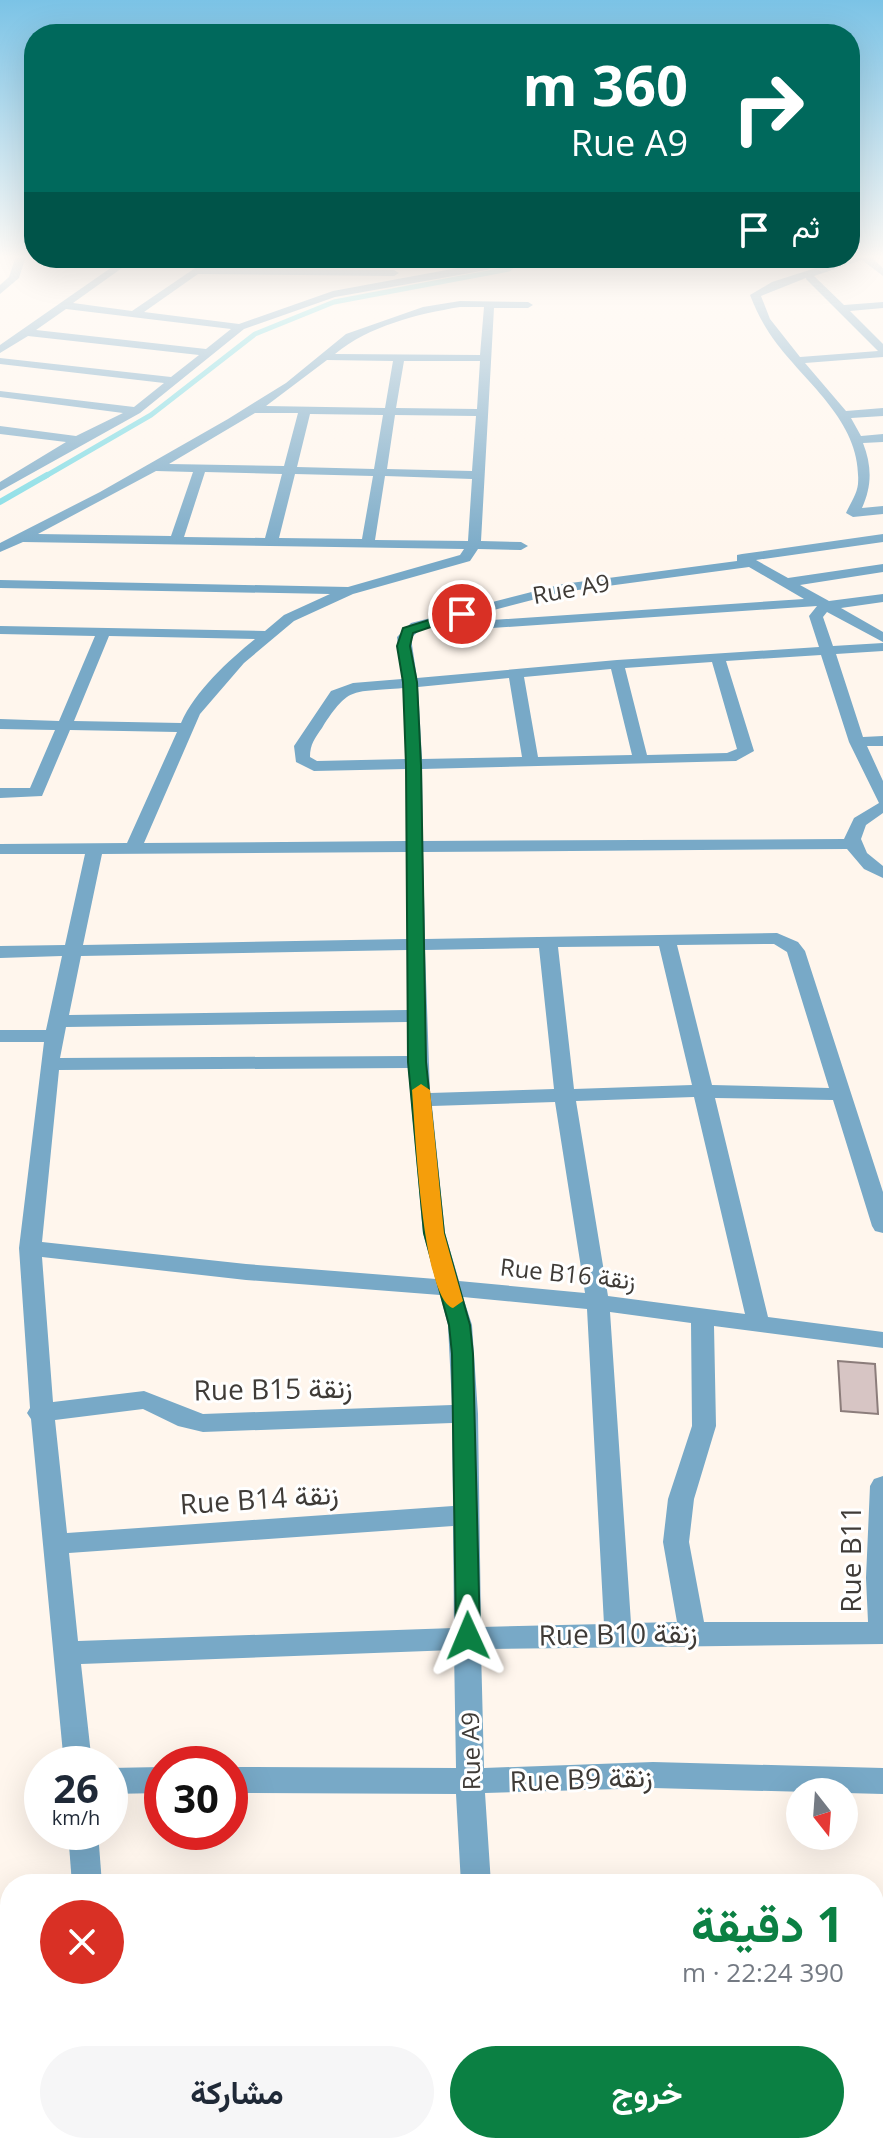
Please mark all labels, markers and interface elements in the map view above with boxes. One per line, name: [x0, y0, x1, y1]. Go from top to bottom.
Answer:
text: 360 m: [522, 46, 688, 122]
icon: right: [716, 56, 820, 160]
text: Rue A9: [571, 118, 688, 167]
text: ثم: [792, 206, 820, 247]
icon: arrive: [732, 208, 776, 252]
street label: Rue A9: [530, 565, 612, 611]
pin: [428, 580, 496, 648]
icon: arrive: [440, 592, 484, 636]
street label: Rue B16 زنقة: [499, 1249, 637, 1297]
street label: Rue B15 زنقة: [193, 1368, 353, 1408]
street label: Rue B14 زنقة: [178, 1474, 340, 1522]
street label: Rue B11: [831, 1505, 869, 1613]
position arrow: [426, 1594, 510, 1678]
street label: Rue B10 زنقة: [538, 1613, 698, 1653]
street label: Rue A9: [453, 1712, 487, 1790]
speed limit sign: 30: [144, 1746, 248, 1850]
street label: Rue B9 زنقة: [509, 1757, 653, 1799]
text: 26: [53, 1760, 99, 1815]
north arrow: [786, 1778, 858, 1850]
map controls: [786, 1778, 858, 1850]
text: km/h: [52, 1804, 100, 1831]
text: 1 دقيقة: [691, 1891, 844, 1956]
button: close: [40, 1900, 124, 1984]
text: 390 m · 22:24: [682, 1954, 844, 1990]
button: مشاركة: [40, 2046, 434, 2138]
button: خروج: [450, 2046, 844, 2138]

